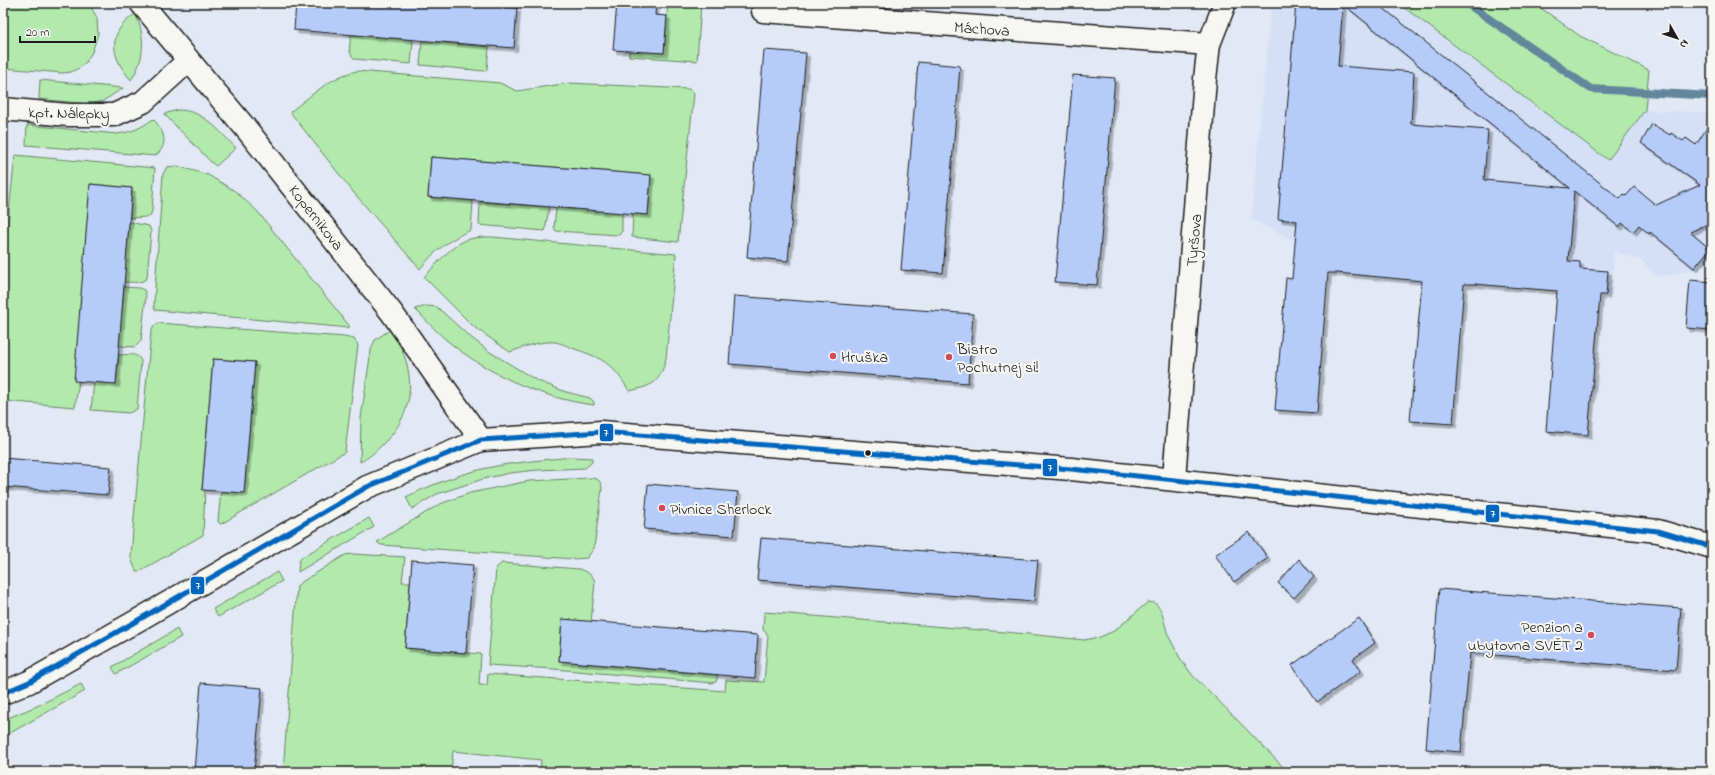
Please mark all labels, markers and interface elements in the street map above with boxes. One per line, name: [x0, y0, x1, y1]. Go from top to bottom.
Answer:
street label: Máchova: [953, 16, 1010, 44]
scale bar: [20, 18, 95, 44]
north arrow: [1657, 18, 1697, 58]
text: 20 m: [26, 24, 49, 42]
text: N: [1675, 36, 1693, 52]
street label: kpt. Nálepky: [28, 101, 110, 127]
street label: Kopernikova: [282, 180, 349, 256]
street label: Tyršova: [1181, 213, 1209, 268]
place label: Bistro Pochutnej si!: [956, 338, 1039, 380]
place label: Hruška: [841, 346, 888, 370]
marker: Hruška: [828, 351, 838, 361]
marker: Bistro Pochutnej si!: [944, 352, 954, 362]
line badge: 7: [599, 423, 614, 442]
text: 7: [604, 425, 609, 441]
unlabelled marker: [863, 448, 873, 458]
line badge: 7: [1042, 458, 1058, 477]
text: 7: [1048, 460, 1053, 476]
place label: Pivnice Sherlock: [670, 498, 773, 522]
marker: Pivnice Sherlock: [657, 503, 667, 513]
line badge: 7: [1485, 504, 1500, 523]
text: 7: [1491, 506, 1496, 522]
line badge: 7: [190, 576, 205, 595]
text: 7: [196, 578, 201, 594]
place label: Penzion a ubytovna SVĚT 2: [1468, 616, 1583, 658]
marker: Penzion a ubytovna SVĚT 2: [1586, 630, 1596, 640]

